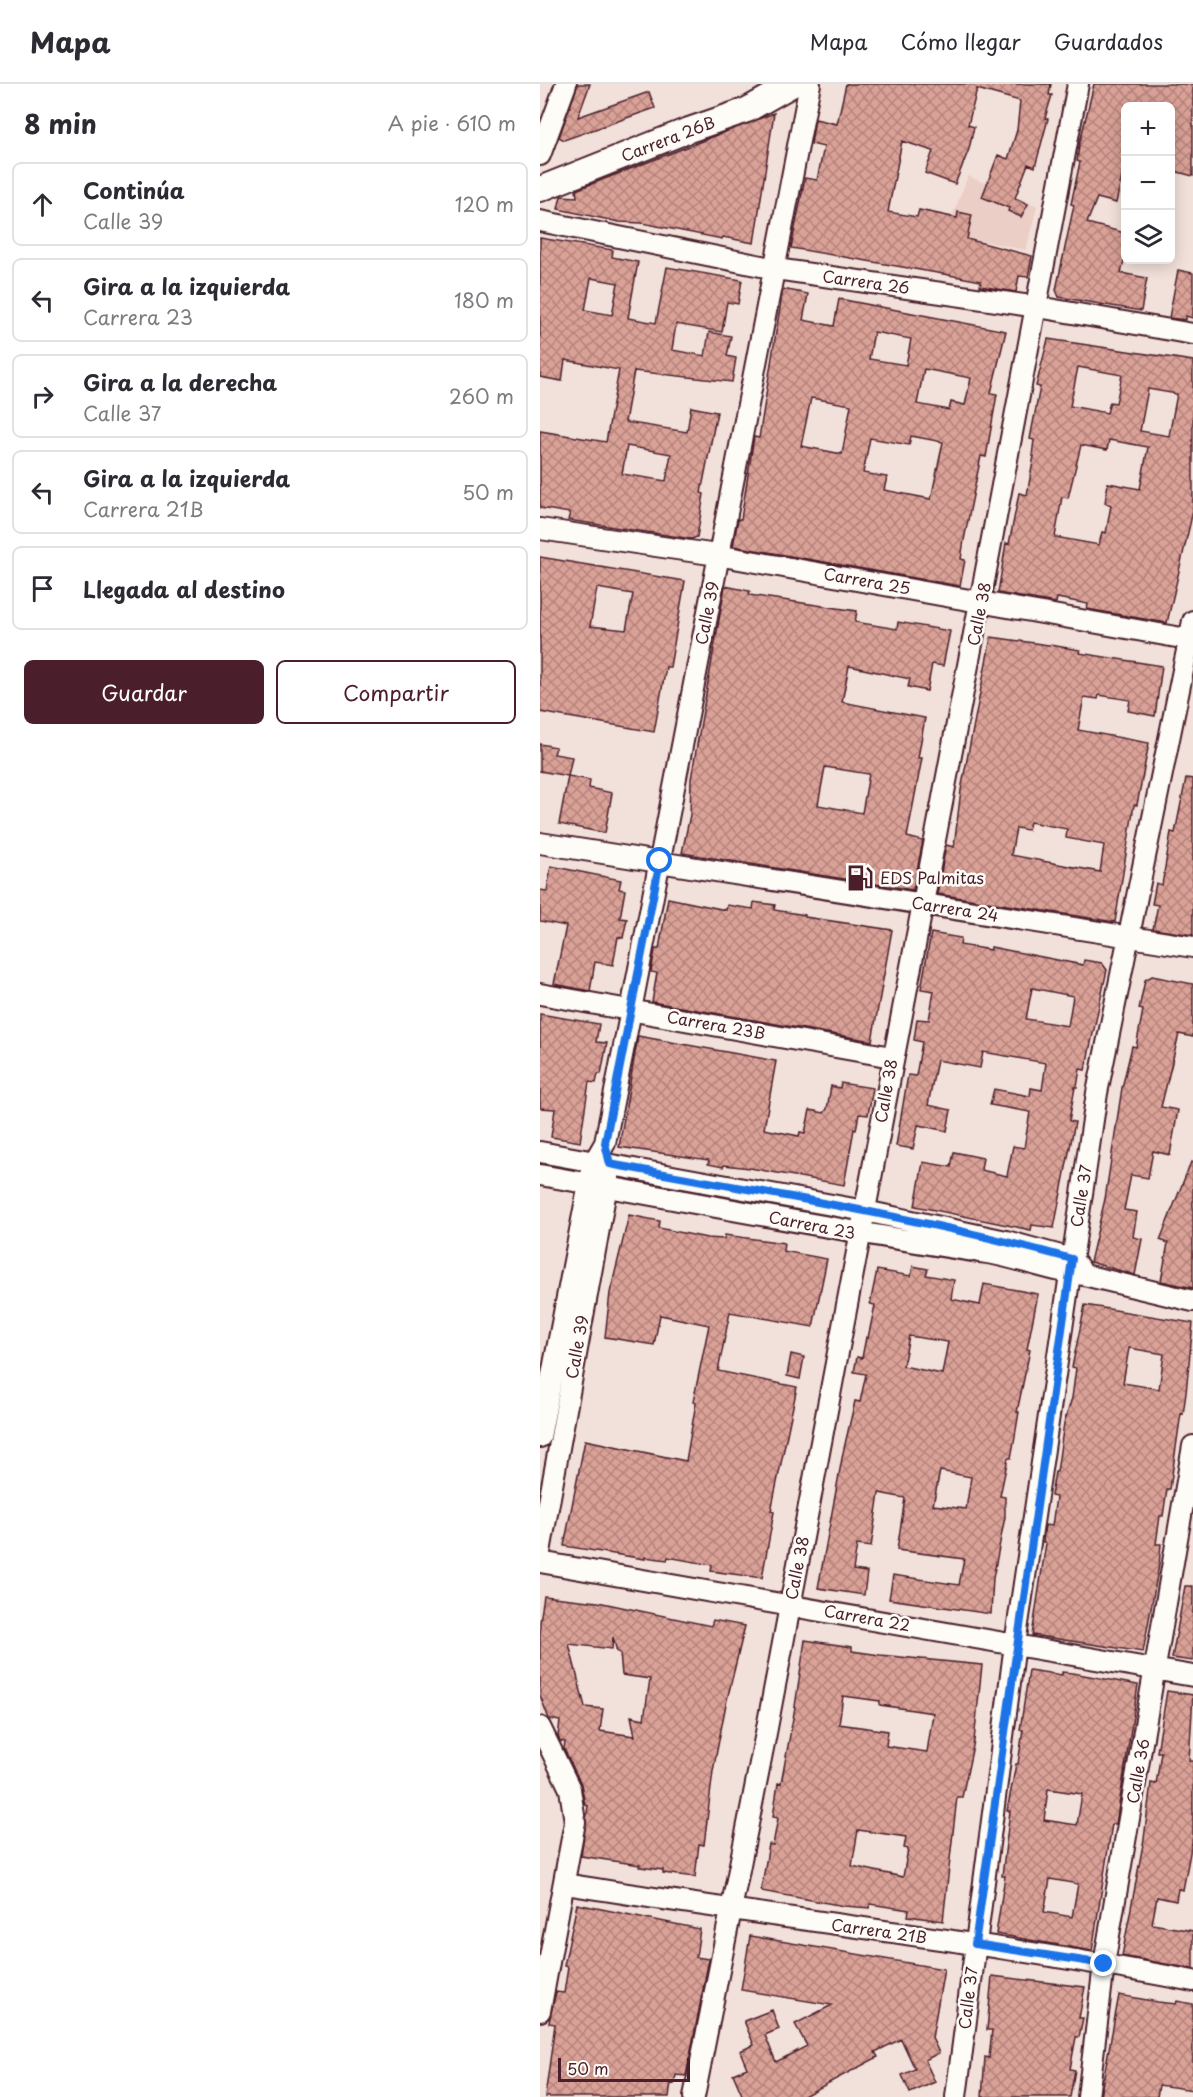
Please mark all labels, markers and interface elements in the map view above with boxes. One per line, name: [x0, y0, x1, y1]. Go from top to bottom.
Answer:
text: Mapa: [30, 20, 111, 63]
text: Mapa: [810, 25, 868, 57]
text: Cómo llegar: [901, 25, 1021, 57]
text: Guardados: [1054, 25, 1163, 57]
map controls: [1121, 102, 1175, 264]
button: +: [1121, 102, 1175, 156]
text: 8 min: [24, 104, 97, 143]
text: A pie · 610 m: [388, 108, 516, 138]
street label: Carrera 26B: [617, 109, 718, 167]
button: −: [1121, 156, 1175, 210]
text: Continúa: [83, 173, 185, 206]
icon: ahead: [26, 188, 59, 221]
text: 120 m: [455, 189, 514, 219]
text: Calle 39: [83, 206, 163, 236]
button: layers: [1121, 210, 1175, 264]
street label: Carrera 26: [821, 263, 911, 299]
text: Gira a la izquierda: [83, 269, 290, 302]
icon: left: [26, 284, 59, 317]
text: 180 m: [454, 285, 514, 315]
text: Carrera 23: [83, 302, 193, 332]
text: Gira a la derecha: [83, 365, 277, 398]
icon: right: [26, 380, 59, 413]
text: 260 m: [449, 381, 514, 411]
text: Calle 37: [83, 398, 161, 428]
text: Gira a la izquierda: [83, 461, 290, 494]
icon: left: [26, 476, 59, 509]
text: 50 m: [462, 477, 514, 507]
text: Carrera 21B: [83, 494, 204, 524]
street label: Carrera 25: [822, 561, 913, 599]
icon: arrive: [26, 572, 59, 605]
text: Llegada al destino: [83, 572, 285, 605]
street label: Calle 39: [688, 579, 724, 647]
street label: Calle 38: [960, 580, 996, 648]
button: Guardar: [24, 660, 264, 724]
button: Compartir: [276, 660, 516, 724]
route start: [646, 847, 672, 873]
fuel station icon: EDS Palmitas: [845, 863, 875, 893]
place label: EDS Palmitas: [880, 865, 984, 889]
street label: Carrera 24: [910, 889, 1000, 927]
street label: Carrera 23B: [665, 1004, 767, 1044]
street label: Calle 38: [868, 1057, 902, 1125]
street label: Calle 37: [1063, 1163, 1097, 1229]
street label: Carrera 23: [767, 1204, 858, 1244]
street label: Calle 39: [559, 1313, 593, 1381]
street label: Calle 38: [778, 1534, 814, 1602]
street label: Carrera 22: [822, 1598, 912, 1636]
street label: Calle 36: [1119, 1736, 1155, 1805]
street label: Carrera 21B: [830, 1911, 929, 1949]
route end: [1090, 1950, 1116, 1976]
street label: Calle 37: [951, 1965, 983, 2030]
scale bar: [558, 2055, 690, 2082]
text: 50 m: [567, 2056, 608, 2080]

